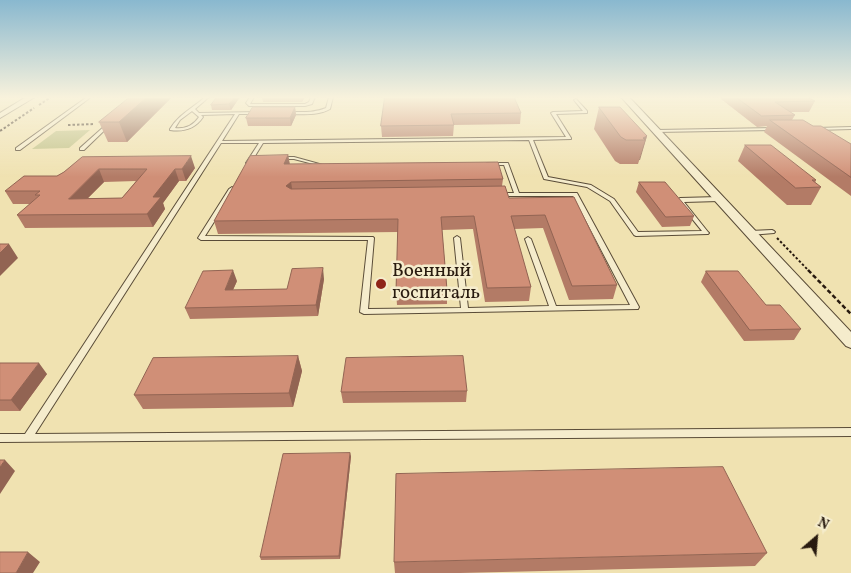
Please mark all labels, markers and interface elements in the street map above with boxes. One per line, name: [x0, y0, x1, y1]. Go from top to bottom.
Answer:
place label: Военный госпиталь: [392, 262, 480, 306]
marker: Военный госпиталь: [374, 277, 388, 291]
north arrow: [791, 513, 841, 563]
text: N: [814, 513, 832, 535]

